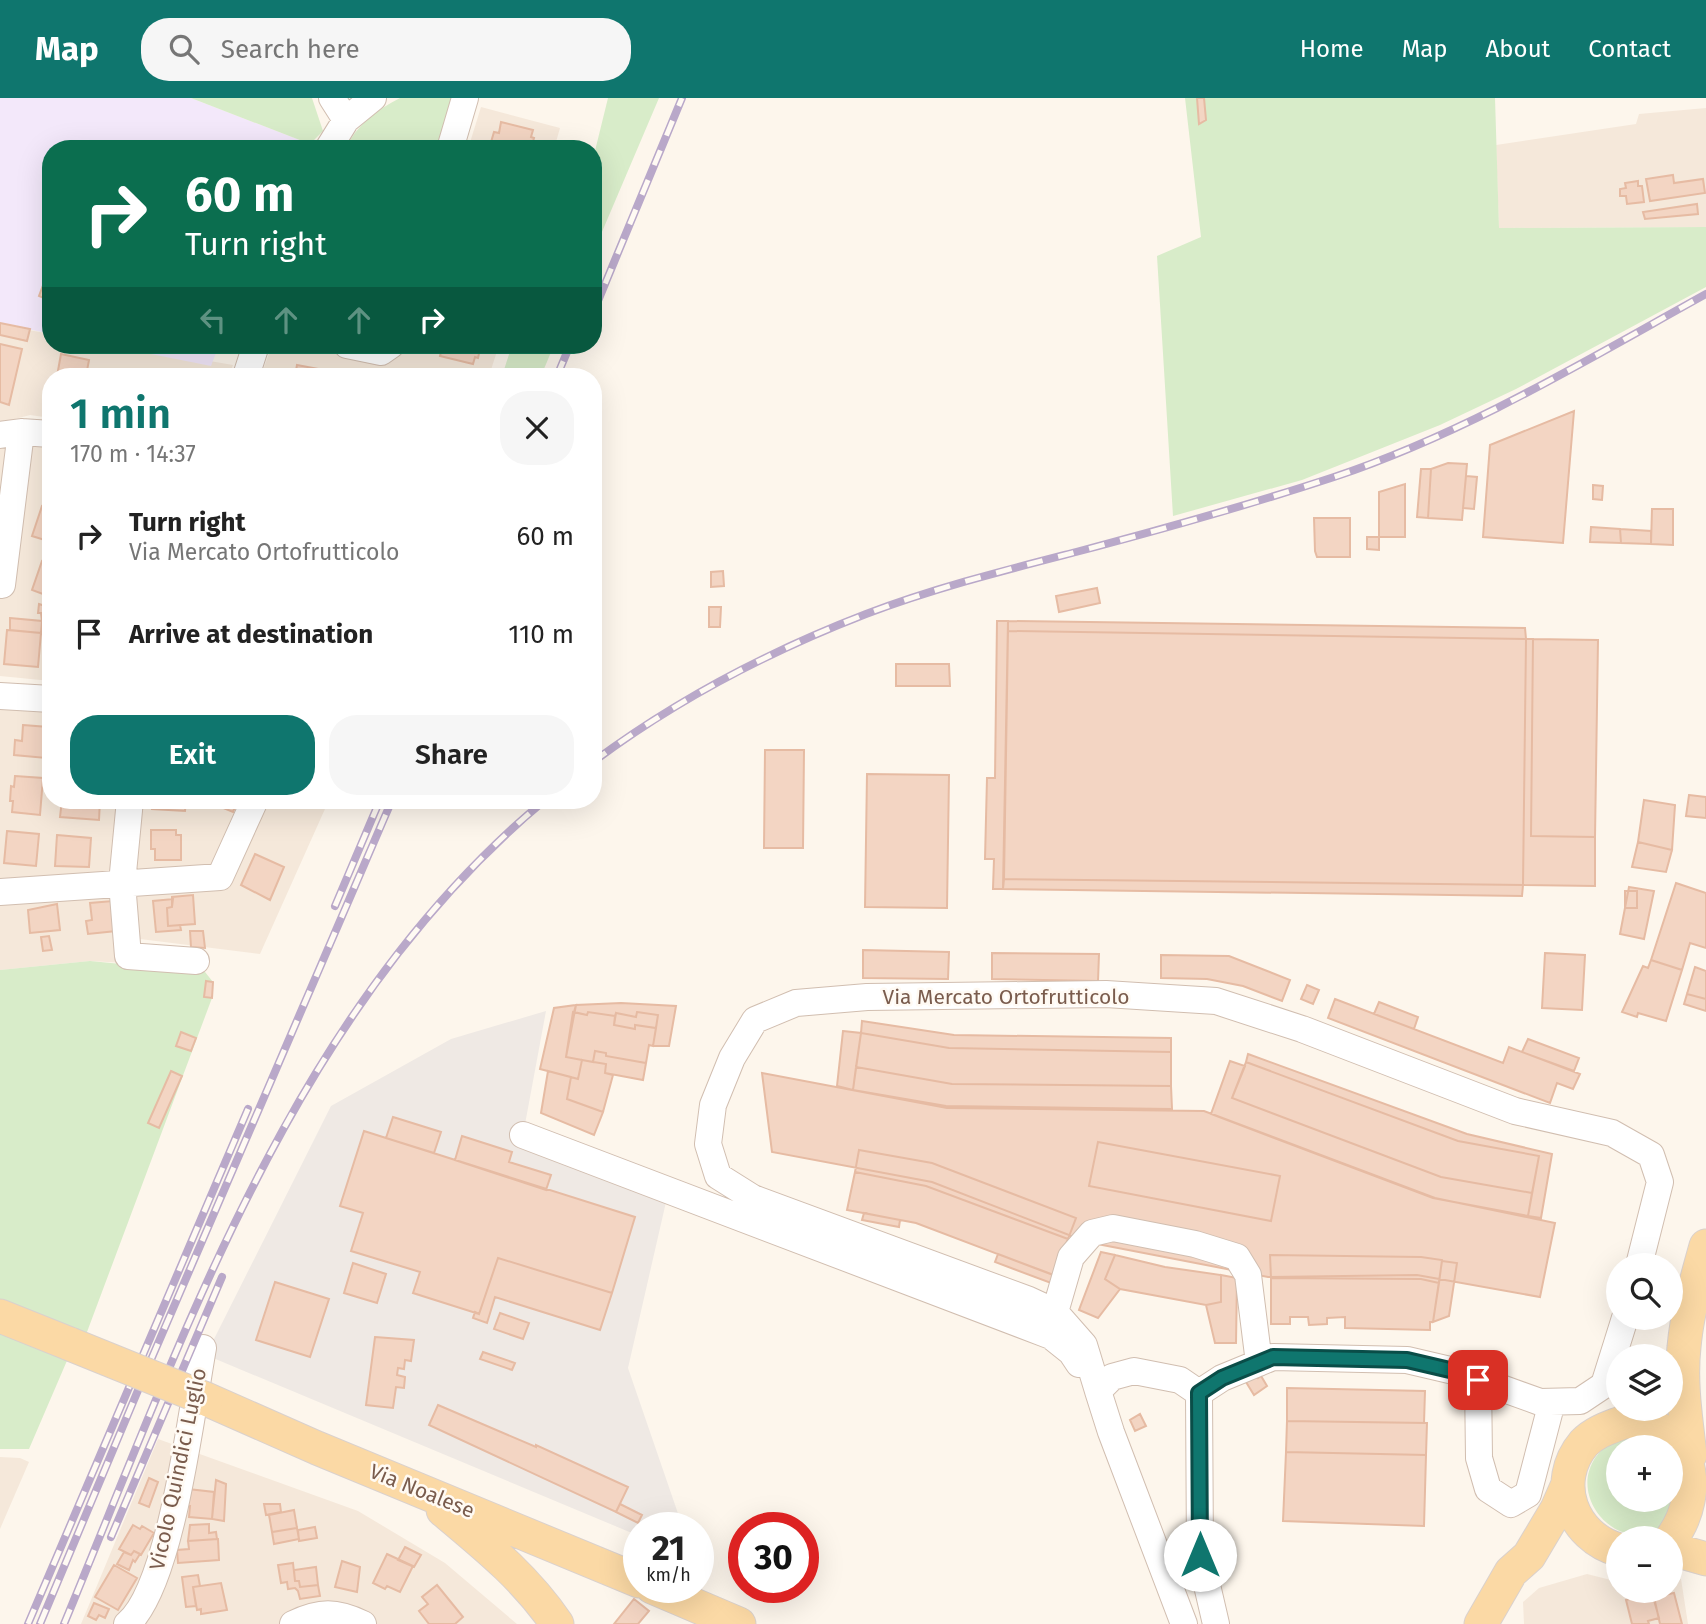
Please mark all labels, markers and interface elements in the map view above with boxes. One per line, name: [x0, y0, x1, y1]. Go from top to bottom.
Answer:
search box: [141, 18, 631, 81]
text: Map: [35, 29, 99, 69]
icon: search: [165, 30, 203, 68]
text: Search here: [221, 34, 360, 65]
text: Home: [1300, 35, 1364, 63]
text: Map: [1402, 35, 1448, 63]
text: About: [1486, 35, 1550, 63]
text: Contact: [1588, 35, 1671, 63]
text: 60 m: [185, 165, 294, 224]
icon: right: [70, 168, 161, 259]
text: Turn right: [185, 225, 327, 263]
icon: left: [194, 301, 232, 339]
icon: ahead: [267, 301, 305, 339]
icon: ahead: [340, 301, 378, 339]
icon: right: [413, 301, 451, 339]
text: 1 min: [70, 389, 171, 439]
button: close: [500, 391, 574, 465]
text: 170 m · 14:37: [70, 440, 196, 468]
text: Turn right: [129, 507, 246, 538]
icon: right: [70, 517, 108, 555]
text: 60 m: [516, 521, 574, 552]
text: Via Mercato Ortofrutticolo: [129, 538, 400, 566]
icon: arrive: [70, 615, 108, 653]
text: Arrive at destination: [129, 619, 373, 650]
text: 110 m: [508, 619, 574, 650]
button: Exit: [70, 715, 315, 795]
button: Share: [329, 715, 574, 795]
street label: Via Mercato Ortofrutticolo: [882, 984, 1130, 1010]
map controls: [1606, 1253, 1683, 1603]
button: search: [1606, 1253, 1683, 1330]
button: layers: [1606, 1344, 1683, 1421]
pin: [1448, 1350, 1508, 1410]
icon: arrive: [1459, 1361, 1497, 1399]
street label: Vicolo Quindici Luglio: [144, 1366, 212, 1572]
button: +: [1606, 1435, 1683, 1512]
street label: Via Noalese: [366, 1458, 478, 1524]
speed limit sign: 30: [728, 1512, 819, 1603]
position arrow: [1163, 1518, 1237, 1592]
button: −: [1606, 1526, 1683, 1603]
text: 21: [652, 1527, 685, 1569]
text: km/h: [646, 1564, 691, 1586]

